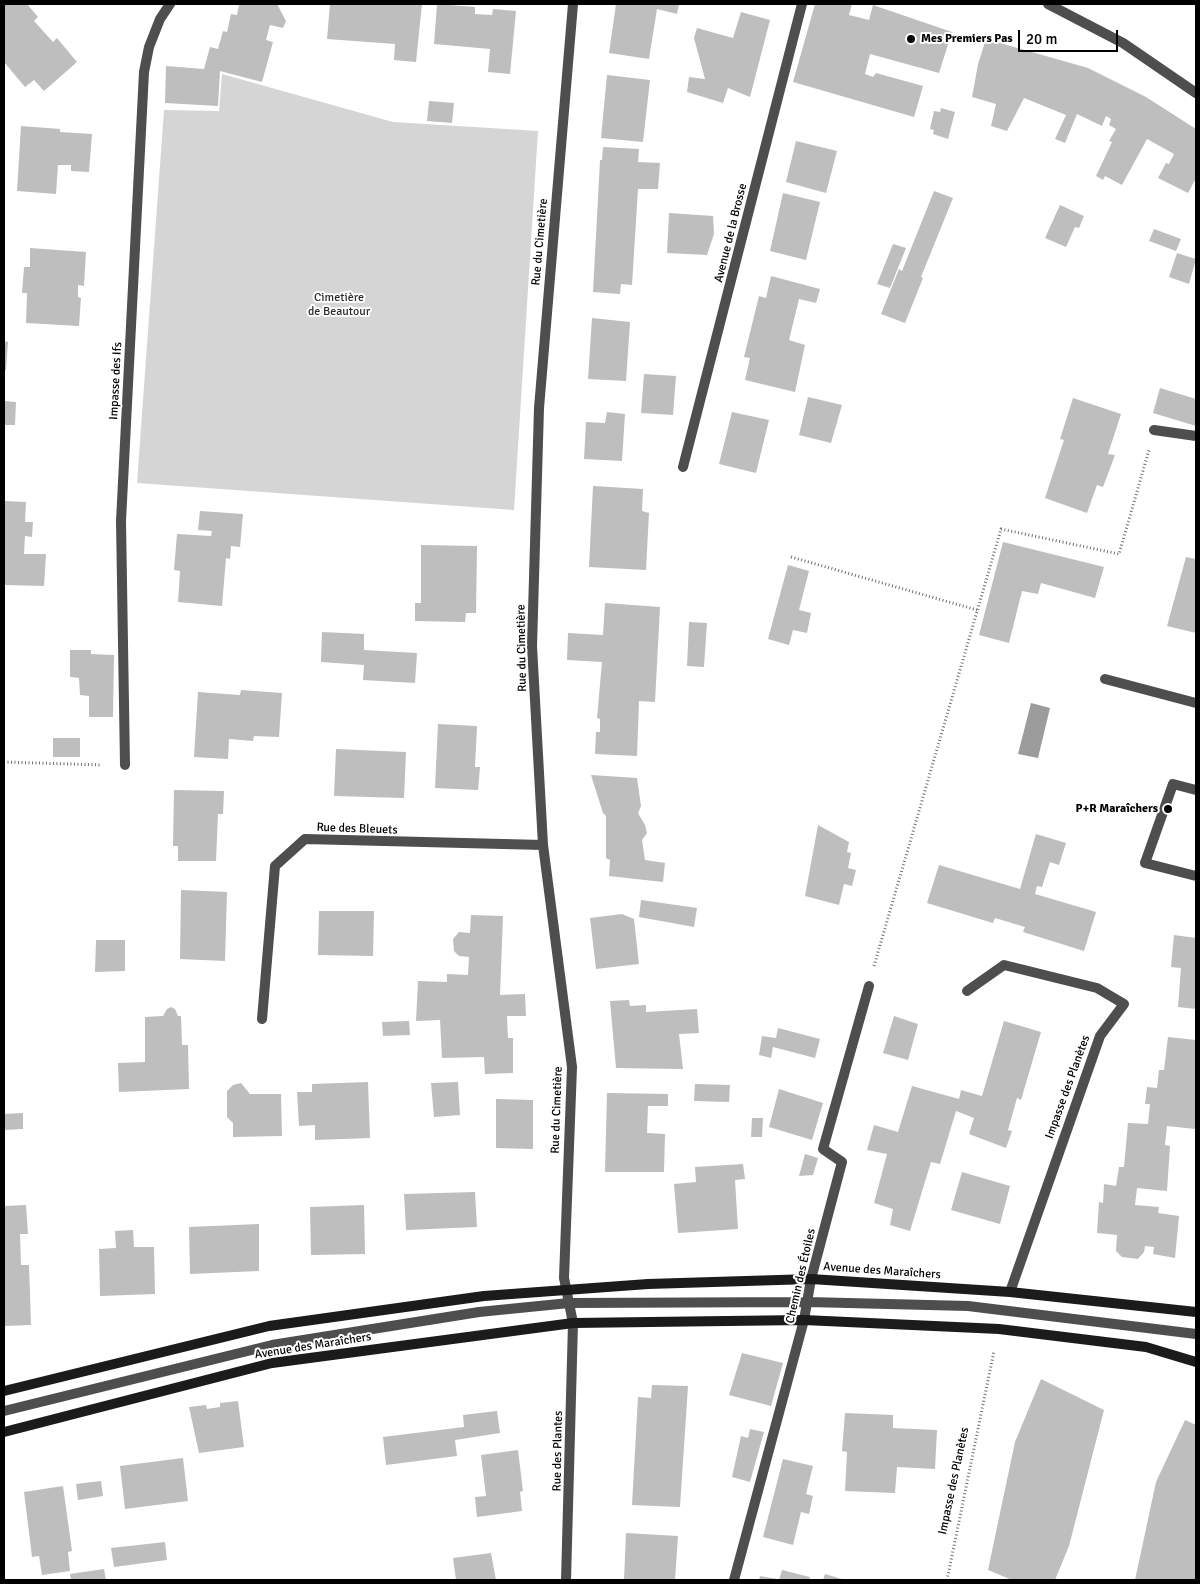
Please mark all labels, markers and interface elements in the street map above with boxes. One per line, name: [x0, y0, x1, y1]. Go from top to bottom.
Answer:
scale bar: [1020, 20, 1120, 52]
text: 20 m: [1026, 30, 1057, 48]
place label: Mes Premiers Pas: [921, 32, 1013, 46]
marker: Mes Premiers Pas: [905, 33, 917, 45]
street label: Avenue de la Brosse: [712, 182, 750, 284]
street label: Rue du Cimetière: [529, 198, 551, 286]
park label: Cimetière de Beautour: [308, 291, 370, 319]
street label: Impasse des Ifs: [107, 342, 125, 420]
street label: Rue du Cimetière: [514, 604, 530, 692]
place label: P+R Maraîchers: [1076, 802, 1158, 816]
marker: P+R Maraîchers: [1162, 803, 1174, 815]
street label: Rue des Bleuets: [316, 820, 398, 838]
street label: Impasse des Planètes: [1043, 1033, 1093, 1141]
street label: Rue du Cimetière: [548, 1066, 566, 1154]
street label: Chemin des Étoiles: [783, 1227, 819, 1325]
street label: Avenue des Maraîchers: [823, 1260, 941, 1282]
street label: Avenue des Maraîchers: [254, 1330, 372, 1362]
street label: Rue des Plantes: [550, 1411, 566, 1491]
street label: Impasse des Planètes: [936, 1426, 972, 1536]

